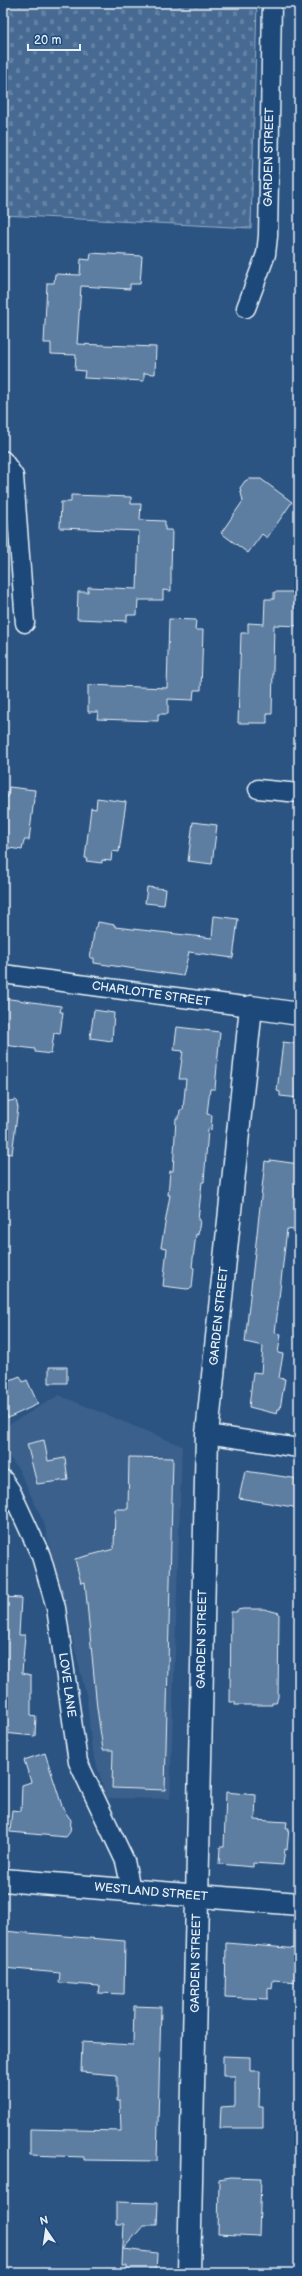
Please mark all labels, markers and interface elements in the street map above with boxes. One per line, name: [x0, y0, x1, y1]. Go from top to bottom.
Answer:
scale bar: [28, 26, 80, 52]
text: 20 m: [34, 33, 61, 48]
street label: GARDEN STREET: [261, 107, 277, 207]
street label: CHARLOTTE STREET: [91, 978, 212, 1010]
street label: GARDEN STREET: [206, 1265, 232, 1366]
street label: GARDEN STREET: [194, 1589, 210, 1689]
street label: LOVE LANE: [55, 1652, 79, 1718]
street label: WESTLAND STREET: [94, 1880, 209, 1905]
street label: GARDEN STREET: [188, 1913, 204, 2013]
north arrow: [26, 2210, 66, 2250]
text: N: [38, 2213, 49, 2228]

